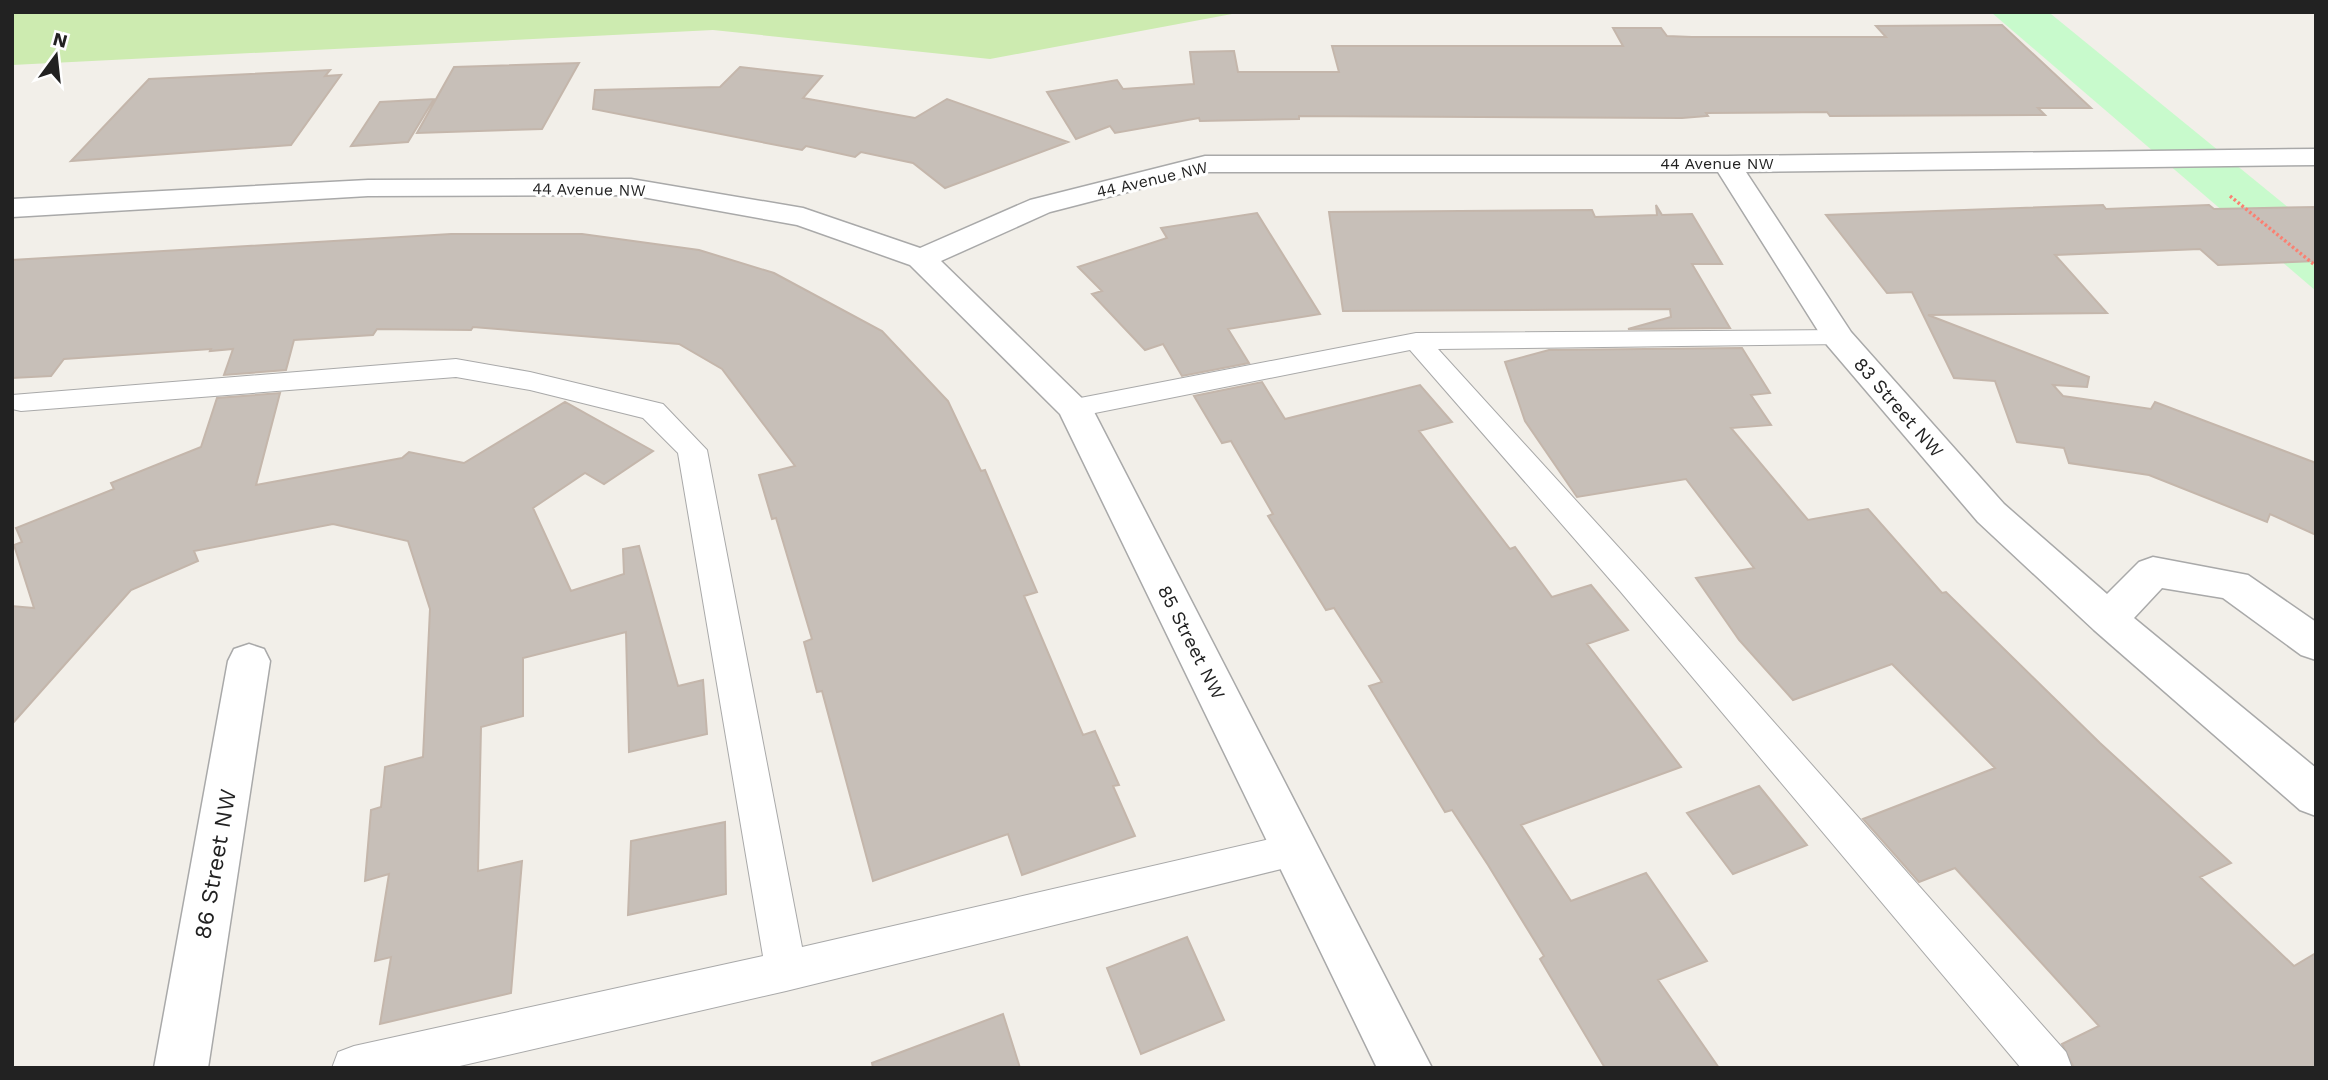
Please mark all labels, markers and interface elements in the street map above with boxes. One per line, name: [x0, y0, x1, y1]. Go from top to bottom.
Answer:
north arrow: [21, 21, 91, 91]
text: N: [50, 27, 70, 53]
street label: 44 Avenue NW: [1660, 154, 1774, 173]
street label: 44 Avenue NW: [1095, 157, 1210, 202]
street label: 44 Avenue NW: [532, 179, 646, 200]
street label: 83 Street NW: [1849, 353, 1948, 462]
street label: 85 Street NW: [1153, 581, 1230, 703]
street label: 86 Street NW: [189, 787, 242, 941]

